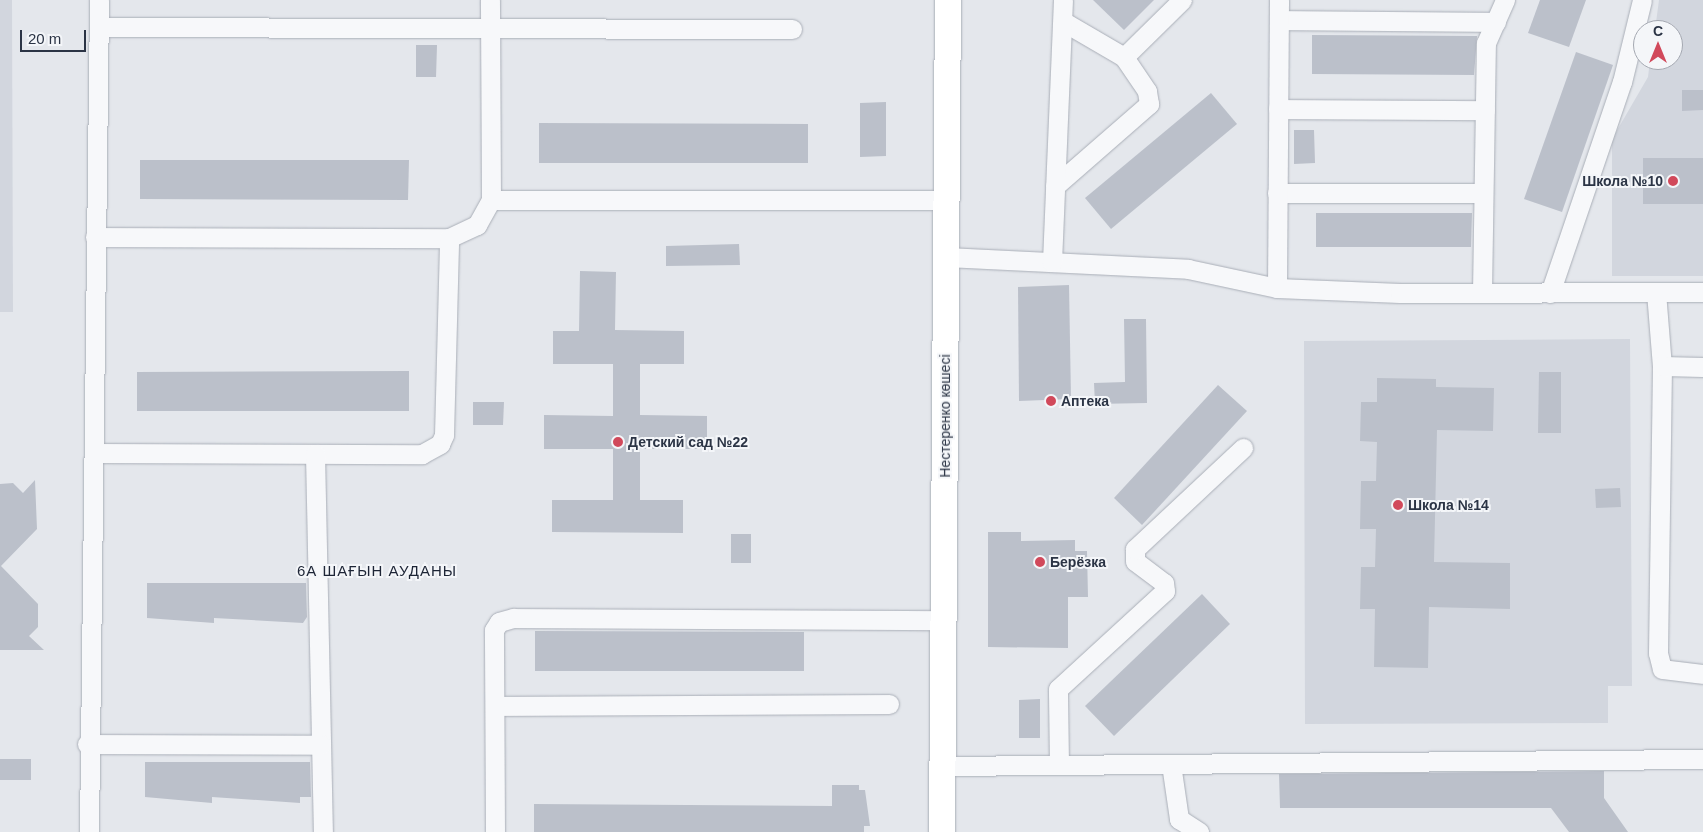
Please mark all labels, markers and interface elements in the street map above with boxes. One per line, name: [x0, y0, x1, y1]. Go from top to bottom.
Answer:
scale bar: [22, 20, 89, 52]
north arrow: [1633, 20, 1683, 70]
text: С: [1653, 23, 1663, 39]
text: 20 m: [28, 30, 61, 47]
place label: Школа №10: [1582, 173, 1663, 189]
marker: Школа №10: [1667, 175, 1679, 187]
street label: Нестеренко көшесі: [937, 354, 953, 478]
place label: Аптека: [1061, 393, 1109, 409]
marker: Аптека: [1045, 395, 1057, 407]
place label: Детский сад №22: [628, 434, 748, 450]
marker: Детский сад №22: [612, 436, 624, 448]
place label: Школа №14: [1408, 497, 1489, 513]
marker: Школа №14: [1392, 499, 1404, 511]
place label: Берёзка: [1050, 554, 1106, 570]
marker: Берёзка: [1034, 556, 1046, 568]
district label: 6А ШАҒЫН АУДАНЫ: [295, 562, 459, 580]

